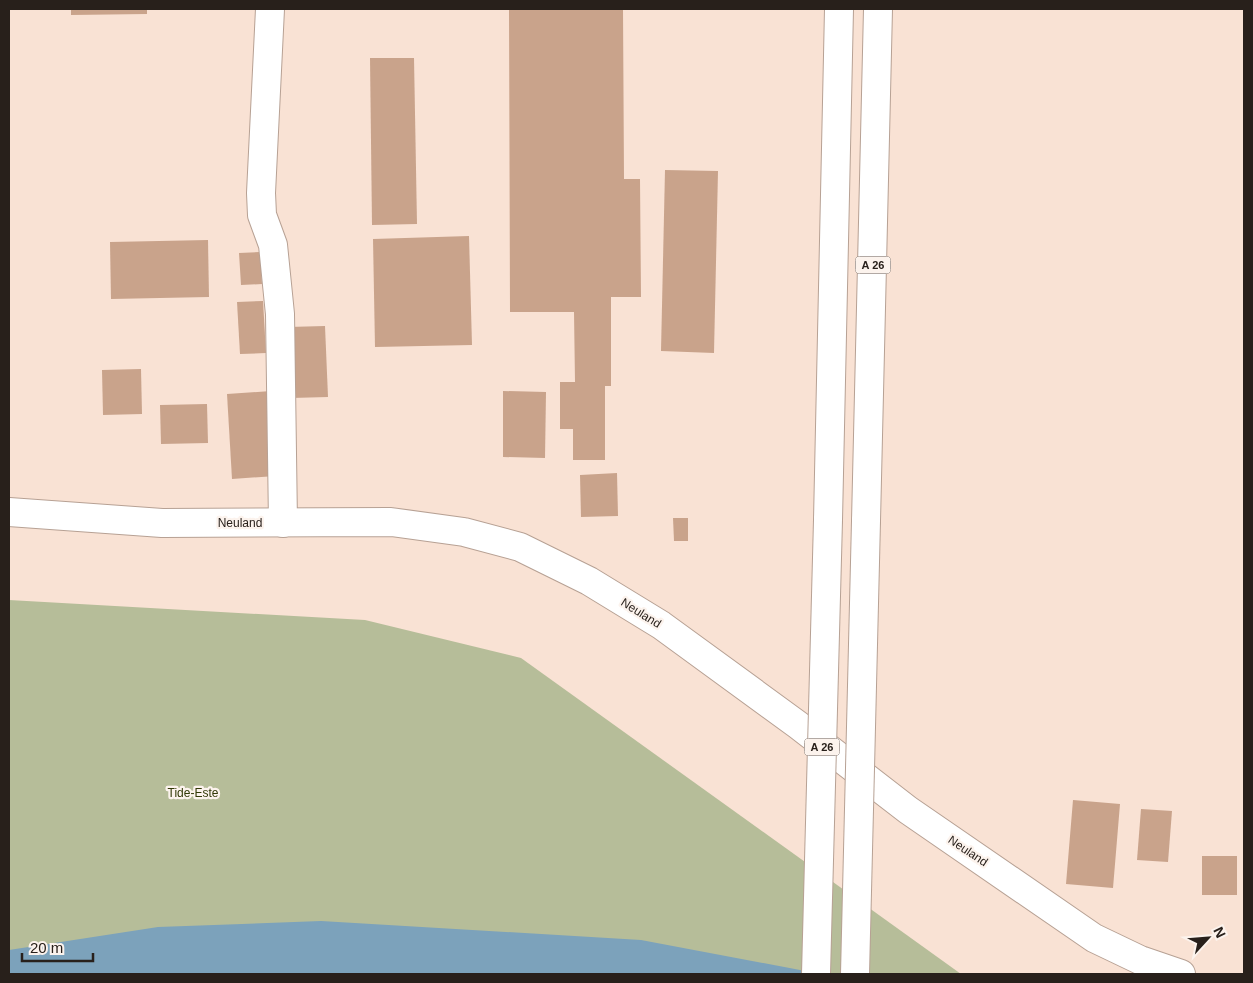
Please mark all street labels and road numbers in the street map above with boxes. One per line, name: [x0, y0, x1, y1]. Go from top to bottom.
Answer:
road number: A 26: [856, 256, 890, 274]
street label: Neuland: [218, 516, 262, 530]
street label: Neuland: [618, 595, 664, 631]
road number: A 26: [804, 739, 840, 756]
street label: Neuland: [946, 833, 990, 869]

